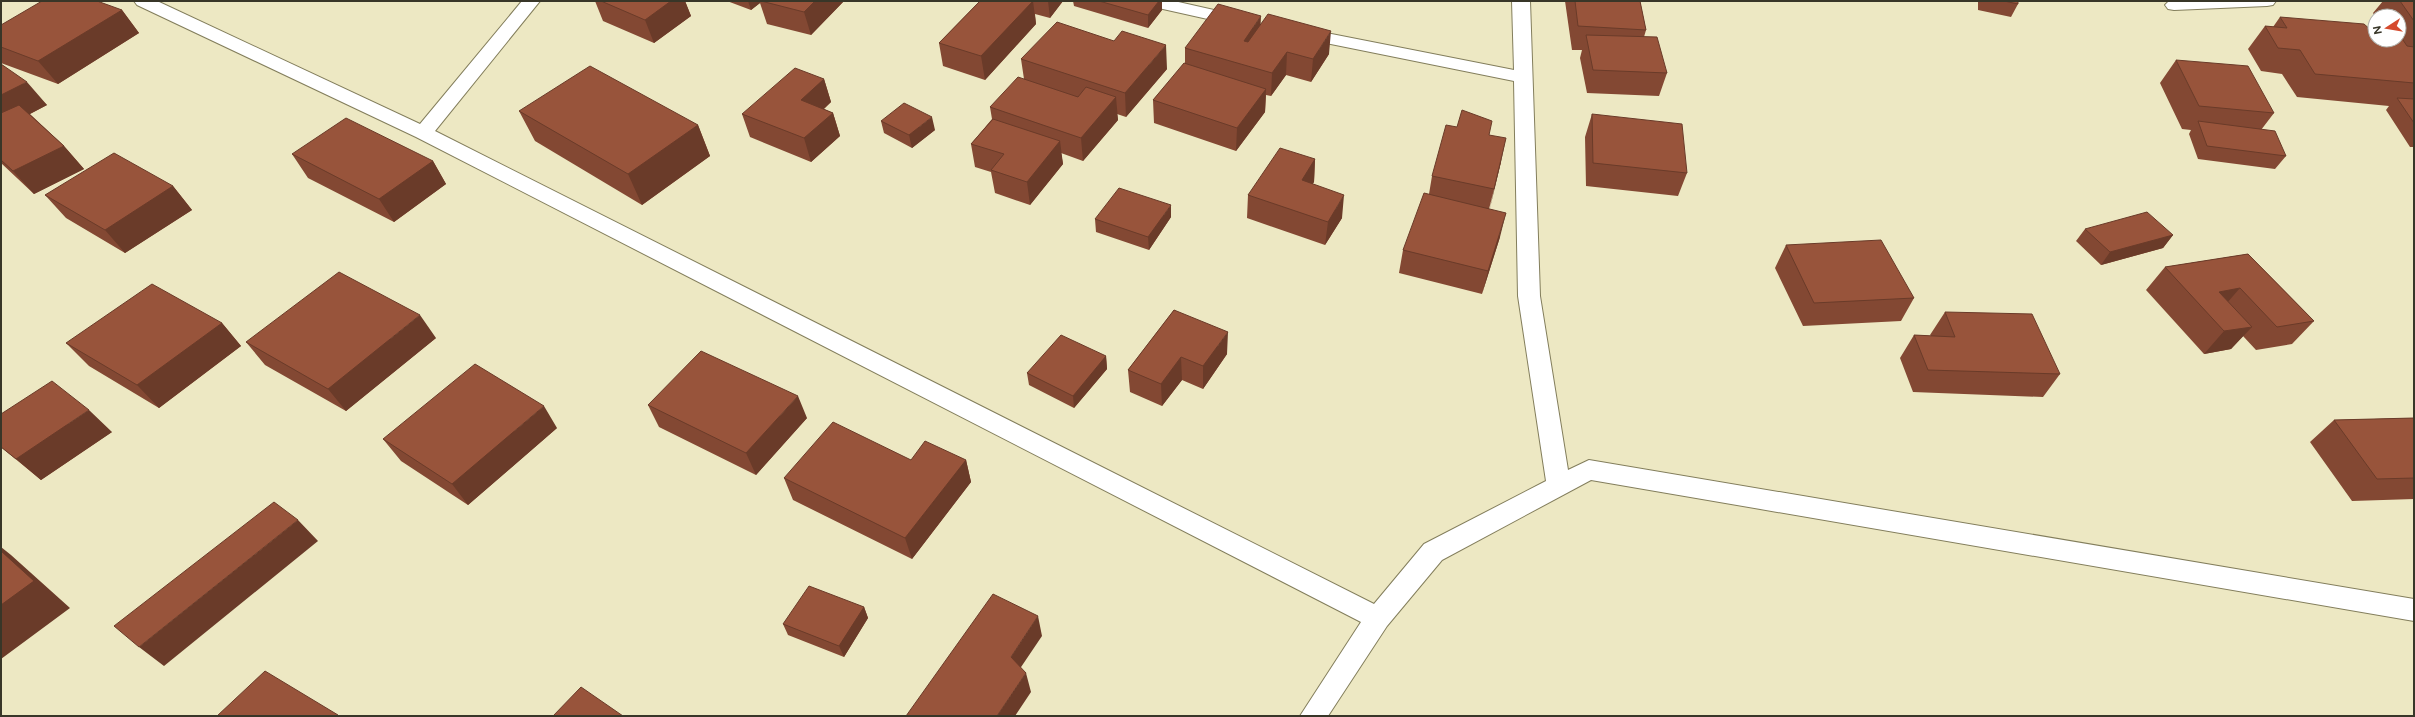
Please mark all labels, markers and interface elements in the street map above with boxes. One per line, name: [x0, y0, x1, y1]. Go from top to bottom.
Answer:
north arrow: [2367, 8, 2407, 48]
text: N: [2370, 24, 2385, 35]

